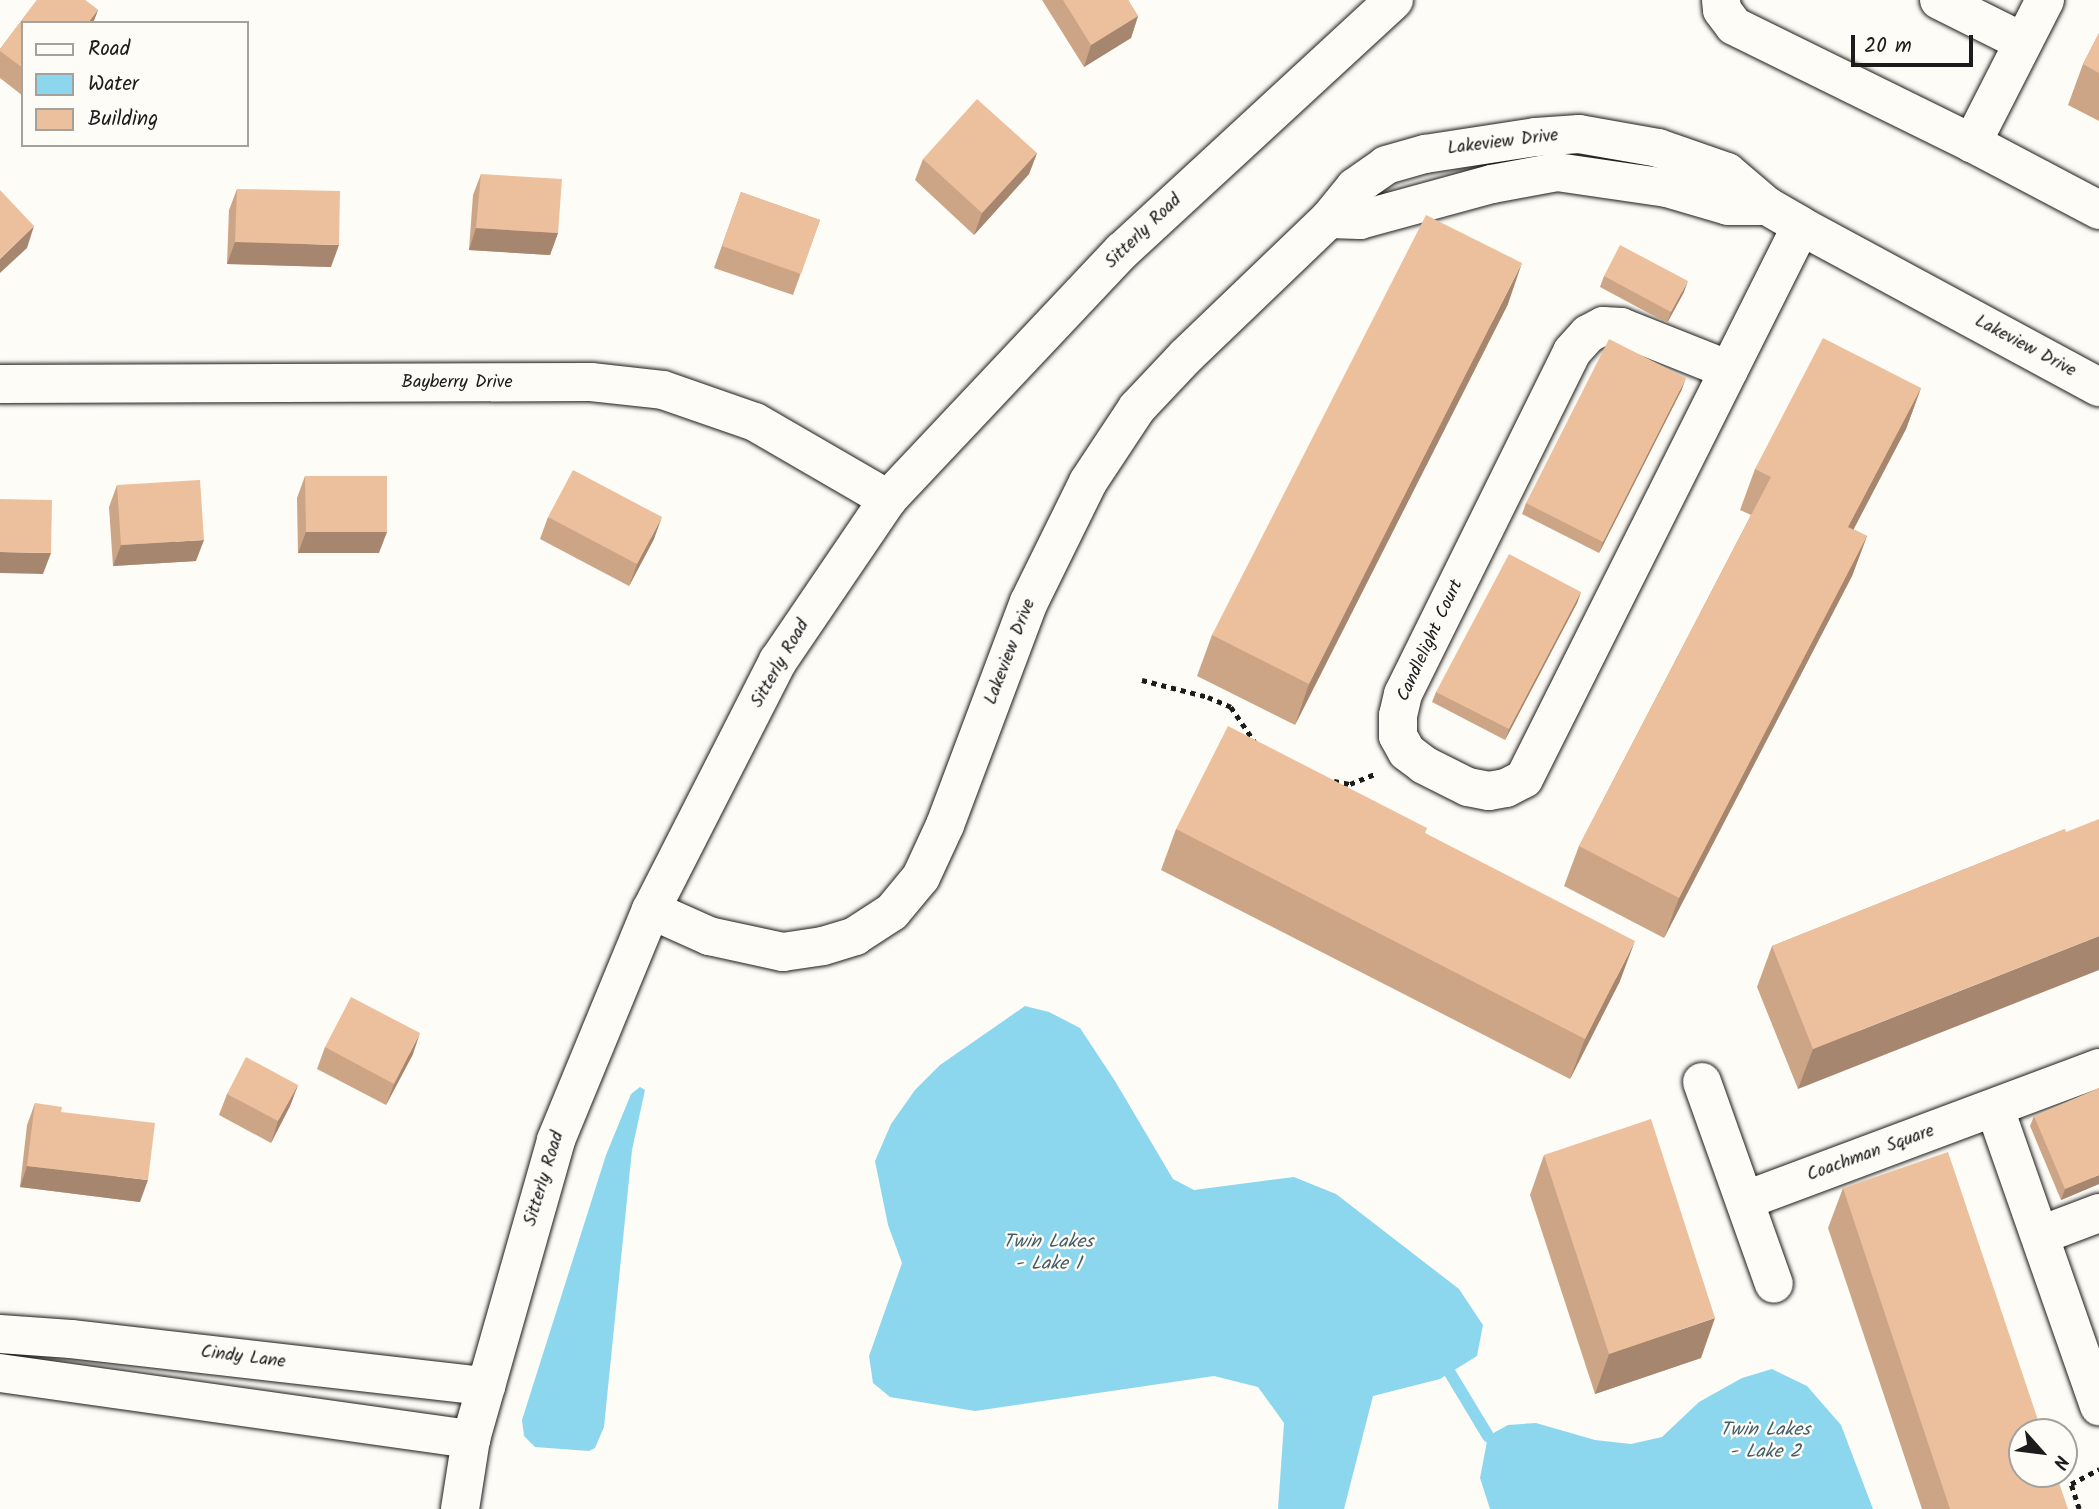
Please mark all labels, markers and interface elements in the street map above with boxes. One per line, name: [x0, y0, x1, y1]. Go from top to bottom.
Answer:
legend: [21, 21, 248, 147]
scale bar: [1854, 21, 1976, 65]
text: 20 m: [1864, 30, 1912, 63]
text: Road: [88, 33, 130, 66]
text: Water: [88, 68, 139, 101]
text: Building: [88, 103, 158, 136]
street label: Lakeview Drive: [1446, 125, 1560, 161]
street label: Sitterly Road: [1101, 190, 1187, 274]
street label: Lakeview Drive: [1971, 311, 2079, 383]
street label: Bayberry Drive: [401, 372, 513, 394]
street label: Candlelight Court: [1393, 577, 1469, 705]
street label: Lakeview Drive: [981, 596, 1041, 708]
street label: Sitterly Road: [747, 616, 815, 712]
street label: Coachman Square: [1804, 1121, 1938, 1187]
street label: Sitterly Road: [520, 1129, 570, 1229]
water label: Twin Lakes - Lake 1: [1003, 1232, 1093, 1276]
street label: Cindy Lane: [199, 1342, 287, 1374]
north arrow: [2008, 1418, 2078, 1488]
water label: Twin Lakes - Lake 2: [1720, 1420, 1810, 1464]
text: N: [2044, 1450, 2076, 1474]

